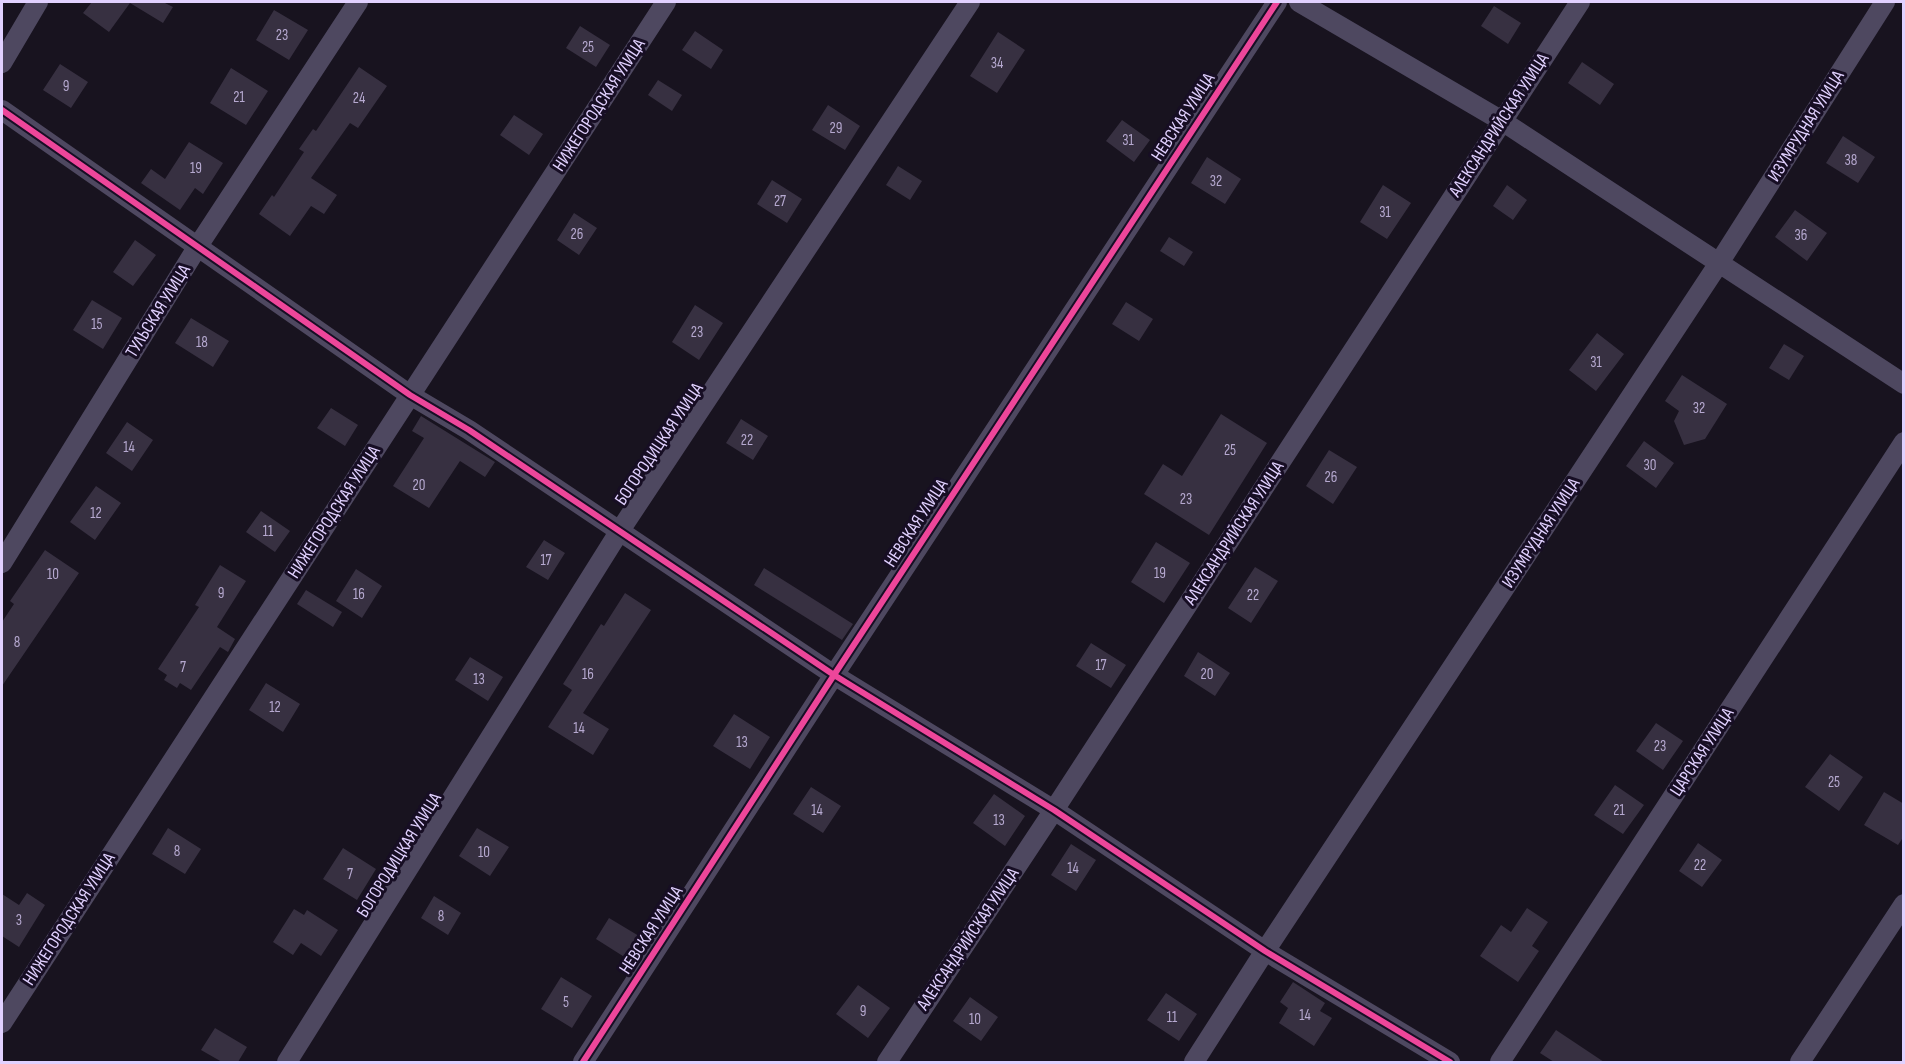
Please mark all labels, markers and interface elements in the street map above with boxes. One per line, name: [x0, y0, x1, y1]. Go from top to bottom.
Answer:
house number: 23: [276, 26, 288, 45]
street label: НИЖЕГОРОДСКАЯ УЛИЦА: [548, 34, 650, 175]
house number: 25: [582, 38, 594, 57]
street label: АЛЕКСАНДРИЙСКАЯ УЛИЦА: [1444, 49, 1553, 202]
house number: 34: [991, 54, 1003, 73]
street label: ИЗУМРУДНАЯ УЛИЦА: [1764, 66, 1849, 185]
street label: НЕВСКАЯ УЛИЦА: [1147, 69, 1219, 165]
house number: 9: [63, 77, 69, 96]
house number: 21: [233, 88, 245, 107]
house number: 24: [353, 89, 365, 108]
house number: 29: [830, 119, 842, 138]
house number: 31: [1122, 131, 1135, 150]
house number: 38: [1845, 151, 1857, 170]
house number: 19: [190, 159, 202, 178]
house number: 32: [1210, 172, 1222, 191]
house number: 27: [774, 192, 786, 211]
house number: 31: [1379, 203, 1392, 222]
house number: 26: [571, 225, 583, 244]
house number: 36: [1795, 226, 1807, 245]
street label: ТУЛЬСКАЯ УЛИЦА: [121, 260, 195, 361]
house number: 15: [91, 315, 103, 334]
house number: 23: [691, 323, 703, 342]
house number: 18: [196, 333, 208, 352]
house number: 31: [1590, 353, 1603, 372]
street label: БОГОРОДИЦКАЯ УЛИЦА: [610, 379, 708, 509]
house number: 32: [1693, 399, 1705, 418]
house number: 22: [741, 431, 753, 450]
house number: 14: [123, 438, 135, 457]
street label: НИЖЕГОРОДСКАЯ УЛИЦА: [283, 441, 385, 582]
house number: 25: [1224, 441, 1236, 460]
house number: 30: [1644, 456, 1656, 475]
street label: АЛЕКСАНДРИЙСКАЯ УЛИЦА: [1179, 457, 1288, 610]
house number: 26: [1325, 468, 1337, 487]
street label: ИЗУМРУДНАЯ УЛИЦА: [1498, 474, 1584, 592]
street label: НЕВСКАЯ УЛИЦА: [880, 475, 952, 571]
house number: 20: [413, 476, 425, 495]
house number: 23: [1180, 490, 1192, 509]
house number: 12: [90, 504, 102, 523]
house number: 11: [263, 522, 274, 541]
house number: 17: [540, 551, 552, 570]
house number: 19: [1154, 564, 1166, 583]
house number: 10: [47, 565, 59, 584]
house number: 9: [218, 584, 224, 603]
house number: 16: [353, 585, 365, 604]
house number: 22: [1247, 586, 1259, 605]
house number: 8: [14, 633, 20, 652]
house number: 17: [1095, 656, 1107, 675]
house number: 7: [180, 658, 186, 677]
house number: 16: [582, 665, 594, 684]
house number: 20: [1201, 665, 1213, 684]
house number: 13: [473, 670, 485, 689]
house number: 12: [269, 698, 281, 717]
street label: ЦАРСКАЯ УЛИЦА: [1666, 704, 1738, 800]
house number: 14: [573, 719, 585, 738]
house number: 13: [736, 733, 748, 752]
house number: 23: [1654, 737, 1666, 756]
house number: 25: [1828, 773, 1840, 792]
street label: БОГОРОДИЦКАЯ УЛИЦА: [352, 789, 446, 921]
house number: 14: [811, 801, 823, 820]
house number: 21: [1613, 801, 1625, 820]
house number: 13: [993, 811, 1005, 830]
house number: 8: [174, 842, 180, 861]
house number: 10: [478, 843, 490, 862]
street label: НИЖЕГОРОДСКАЯ УЛИЦА: [18, 848, 120, 989]
house number: 22: [1694, 856, 1706, 875]
house number: 14: [1067, 859, 1079, 878]
street label: АЛЕКСАНДРИЙСКАЯ УЛИЦА: [912, 864, 1024, 1015]
house number: 7: [347, 865, 353, 884]
street label: НЕВСКАЯ УЛИЦА: [615, 882, 687, 978]
house number: 8: [438, 907, 444, 926]
house number: 3: [16, 911, 22, 930]
house number: 5: [563, 993, 569, 1012]
house number: 9: [860, 1002, 866, 1021]
house number: 14: [1299, 1006, 1311, 1025]
house number: 11: [1167, 1008, 1178, 1027]
house number: 10: [969, 1010, 981, 1029]

